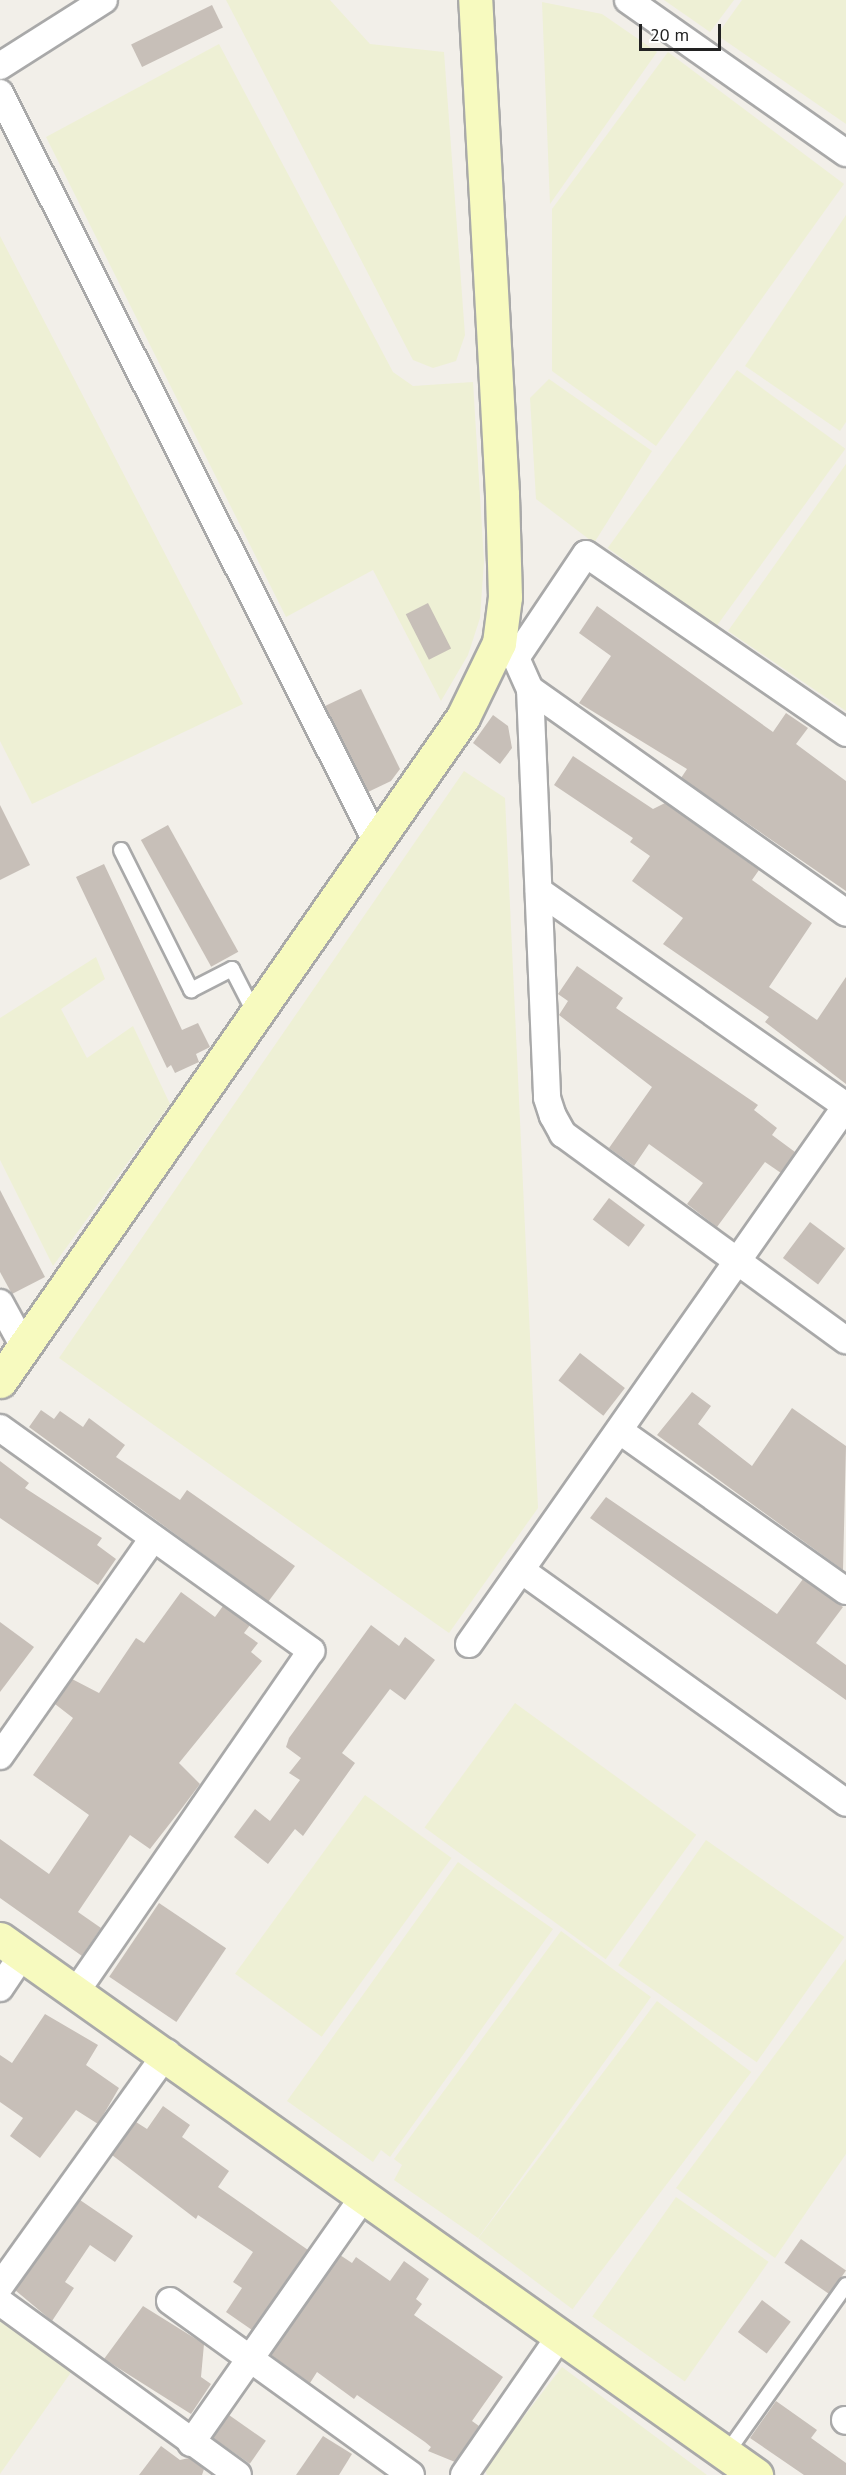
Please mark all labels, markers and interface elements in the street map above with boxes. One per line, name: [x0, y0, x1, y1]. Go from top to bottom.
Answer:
scale bar: [642, 12, 724, 50]
text: 20 m: [650, 23, 689, 46]

